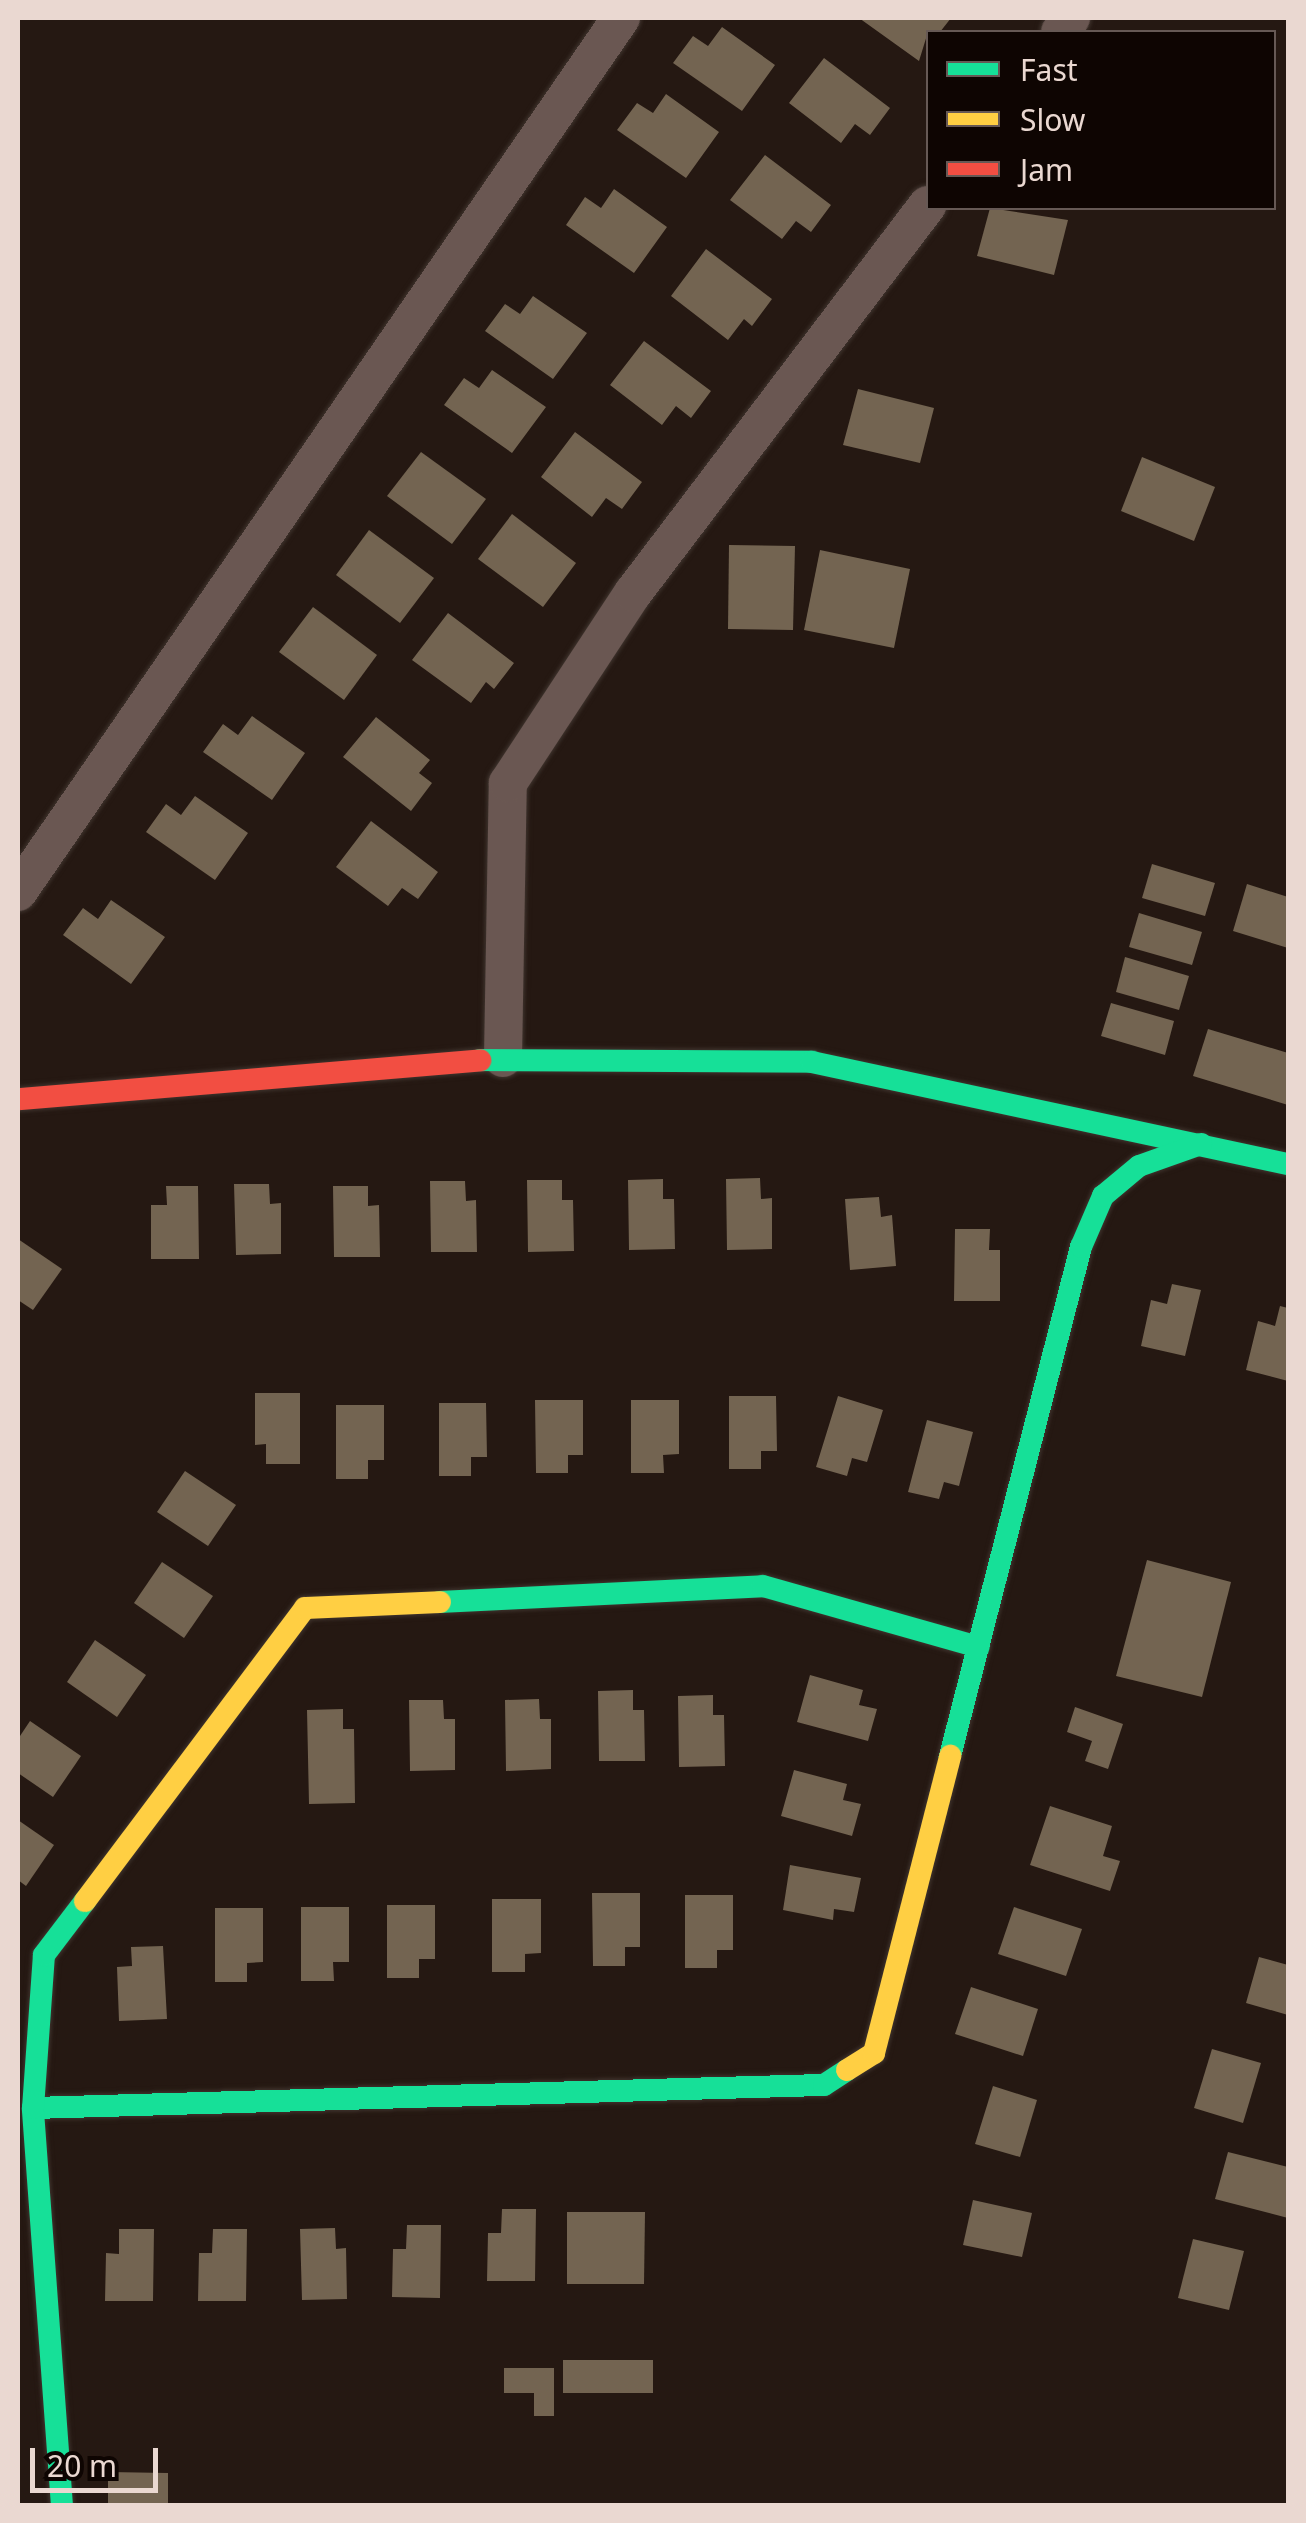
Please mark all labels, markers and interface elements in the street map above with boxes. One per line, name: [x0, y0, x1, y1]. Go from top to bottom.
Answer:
legend: [926, 30, 1276, 210]
text: Fast: [1020, 49, 1078, 90]
text: Slow: [1020, 99, 1085, 140]
text: Jam: [1020, 149, 1073, 190]
scale bar: [35, 2428, 162, 2490]
text: 20 m: [47, 2445, 117, 2486]

